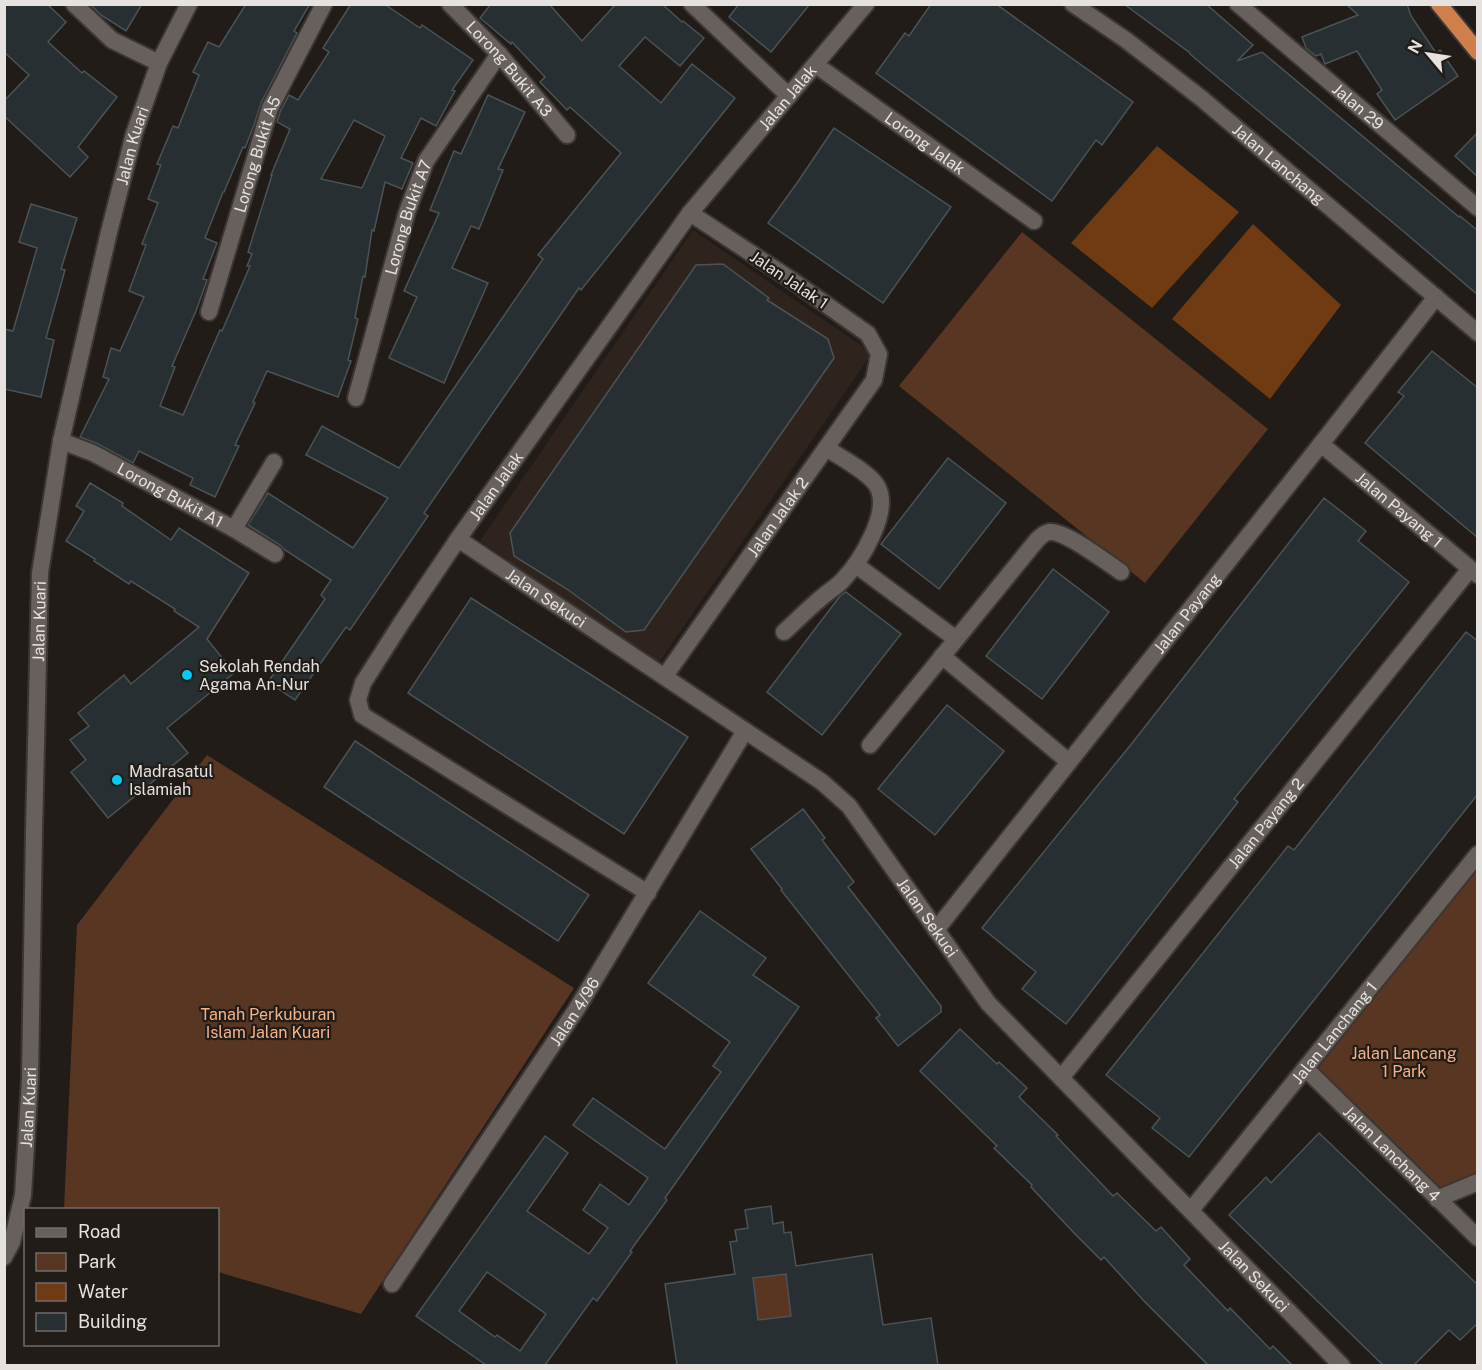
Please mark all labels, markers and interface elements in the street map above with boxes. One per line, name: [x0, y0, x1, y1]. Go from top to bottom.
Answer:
street label: Lorong Bukit A3: [463, 17, 557, 120]
north arrow: [1398, 24, 1458, 84]
text: N: [1404, 37, 1427, 57]
street label: Jalan Jalak: [755, 61, 820, 134]
street label: Jalan 29: [1329, 79, 1388, 133]
street label: Lorong Bukit A5: [230, 92, 284, 215]
street label: Jalan Kuari: [112, 104, 152, 187]
street label: Lorong Jalak: [881, 108, 969, 178]
street label: Jalan Lanchang: [1229, 120, 1329, 208]
street label: Lorong Bukit A7: [381, 157, 435, 277]
street label: Jalan Jalak 1: [746, 247, 832, 313]
street label: Jalan Jalak: [465, 448, 527, 524]
street label: Lorong Bukit A1: [114, 458, 226, 531]
street label: Jalan Payang 1: [1352, 468, 1447, 551]
street label: Jalan Jalak 2: [743, 473, 812, 560]
street label: Jalan Sekuci: [502, 564, 590, 631]
street label: Jalan Payang: [1149, 569, 1224, 657]
street label: Jalan Kuari: [28, 581, 49, 662]
place label: Sekolah Rendah Agama An-Nur: [199, 657, 320, 694]
marker: Sekolah Rendah Agama An-Nur: [180, 668, 194, 682]
place label: Madrasatul Islamiah: [129, 762, 214, 799]
marker: Madrasatul Islamiah: [110, 773, 124, 787]
street label: Jalan Payang 2: [1224, 774, 1308, 872]
street label: Jalan Sekuci: [893, 874, 962, 960]
street label: Jalan 4/96: [545, 974, 603, 1049]
street label: Jalan Lanchang 1: [1287, 978, 1381, 1087]
park label: Tanah Perkuburan Islam Jalan Kuari: [200, 1005, 336, 1042]
park label: Jalan Lancang 1 Park: [1351, 1044, 1457, 1081]
street label: Jalan Kuari: [16, 1067, 40, 1148]
street label: Jalan Lanchang 4: [1339, 1102, 1445, 1205]
legend: [24, 1208, 219, 1346]
text: Road: [78, 1221, 121, 1242]
street label: Jalan Sekuci: [1215, 1236, 1293, 1316]
text: Park: [78, 1251, 116, 1272]
text: Water: [78, 1281, 128, 1302]
text: Building: [78, 1311, 147, 1332]

